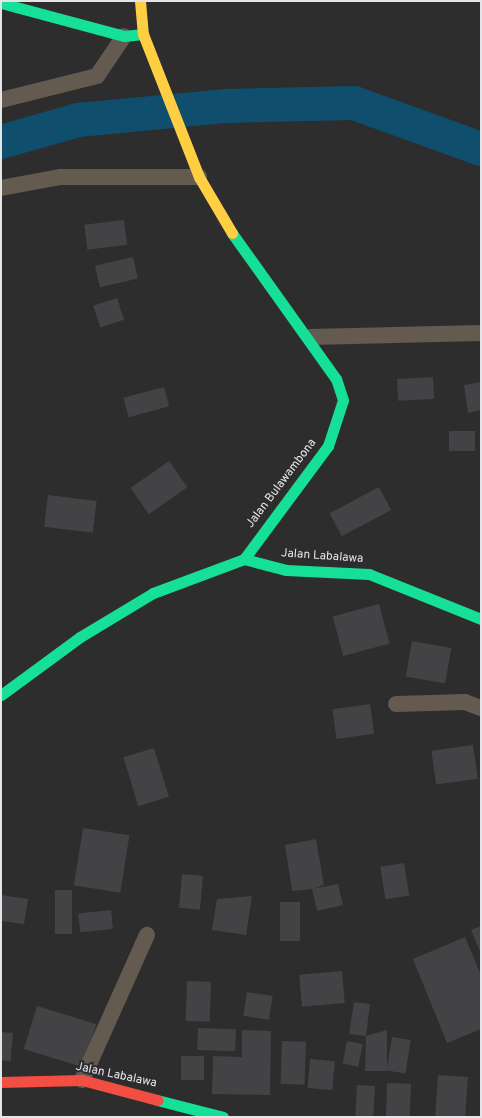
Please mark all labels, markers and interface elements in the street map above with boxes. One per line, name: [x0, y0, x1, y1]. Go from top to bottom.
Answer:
street label: Jalan Bulawambona: [244, 437, 320, 531]
street label: Jalan Labalawa: [280, 547, 364, 567]
street label: Jalan Labalawa: [74, 1060, 158, 1092]

